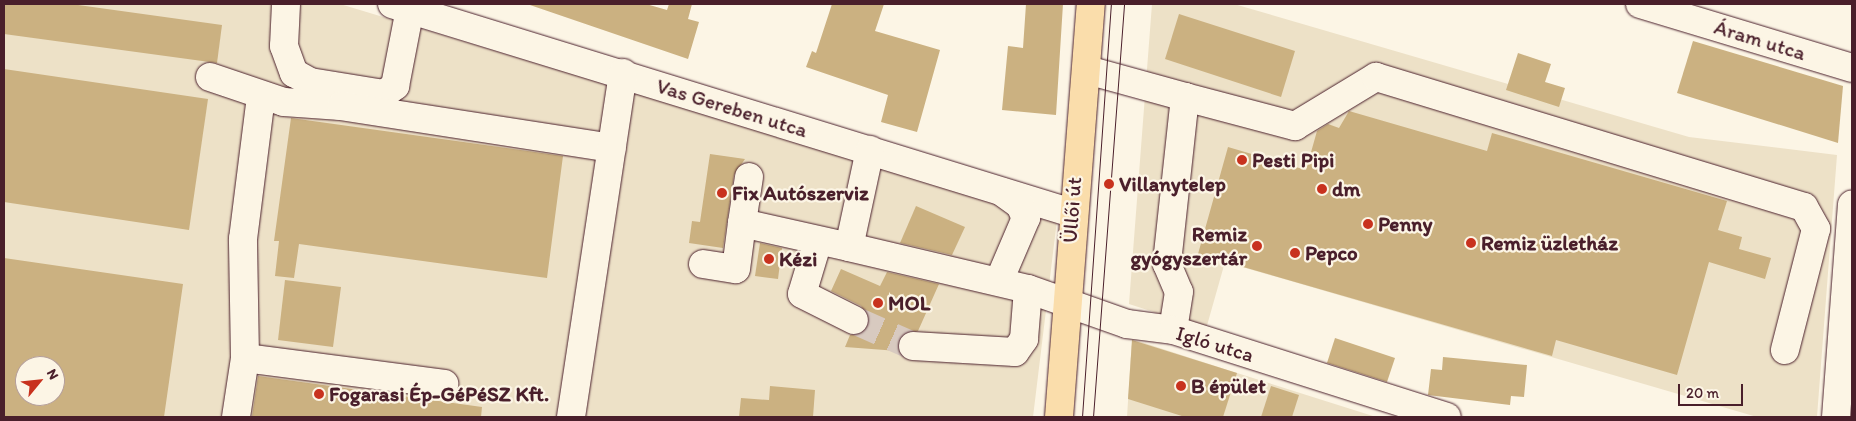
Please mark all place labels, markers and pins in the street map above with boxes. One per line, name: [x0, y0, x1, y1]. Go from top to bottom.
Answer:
place label: Pesti Pipi: [1252, 147, 1335, 173]
marker: Pesti Pipi: [1236, 154, 1248, 166]
place label: Villanytelep: [1119, 171, 1226, 197]
place label: dm: [1332, 176, 1360, 202]
marker: Villanytelep: [1103, 178, 1115, 190]
place label: Fix Autószerviz: [732, 180, 869, 206]
marker: dm: [1316, 183, 1328, 195]
marker: Fix Autószerviz: [716, 187, 728, 199]
place label: Penny: [1378, 211, 1432, 237]
marker: Penny: [1362, 218, 1374, 230]
place label: Remiz gyógyszertár: [1130, 221, 1247, 271]
place label: Remiz üzletház: [1481, 230, 1618, 256]
marker: Remiz üzletház: [1465, 237, 1477, 249]
marker: Remiz gyógyszertár: [1251, 240, 1263, 252]
place label: Pepco: [1305, 240, 1358, 266]
place label: Kézi: [779, 246, 817, 272]
marker: Pepco: [1289, 247, 1301, 259]
marker: Kézi: [763, 253, 775, 265]
place label: MOL: [888, 290, 930, 316]
marker: MOL: [872, 297, 884, 309]
place label: B épület: [1191, 373, 1266, 399]
marker: B épület: [1175, 380, 1187, 392]
place label: Fogarasi Ép-GéPéSZ Kft.: [329, 381, 549, 407]
marker: Fogarasi Ép-GéPéSZ Kft.: [313, 388, 325, 400]

